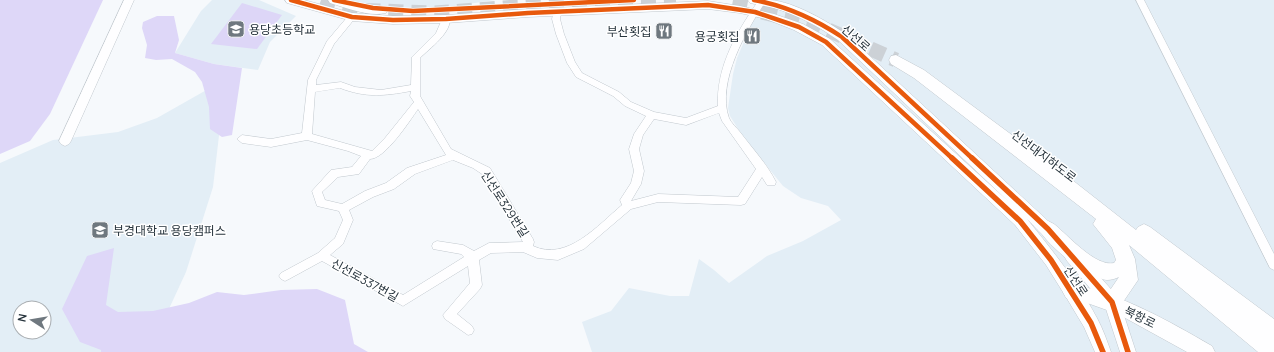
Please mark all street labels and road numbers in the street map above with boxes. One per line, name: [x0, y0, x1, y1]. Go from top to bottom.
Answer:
street label: 신선로: [838, 21, 874, 55]
street label: 신선대지하도로: [1008, 126, 1080, 186]
street label: 신선로329번길: [477, 167, 533, 241]
street label: 신선로337번길: [328, 255, 402, 305]
street label: 신선로: [1060, 262, 1092, 300]
street label: 북항로: [1121, 302, 1159, 332]

